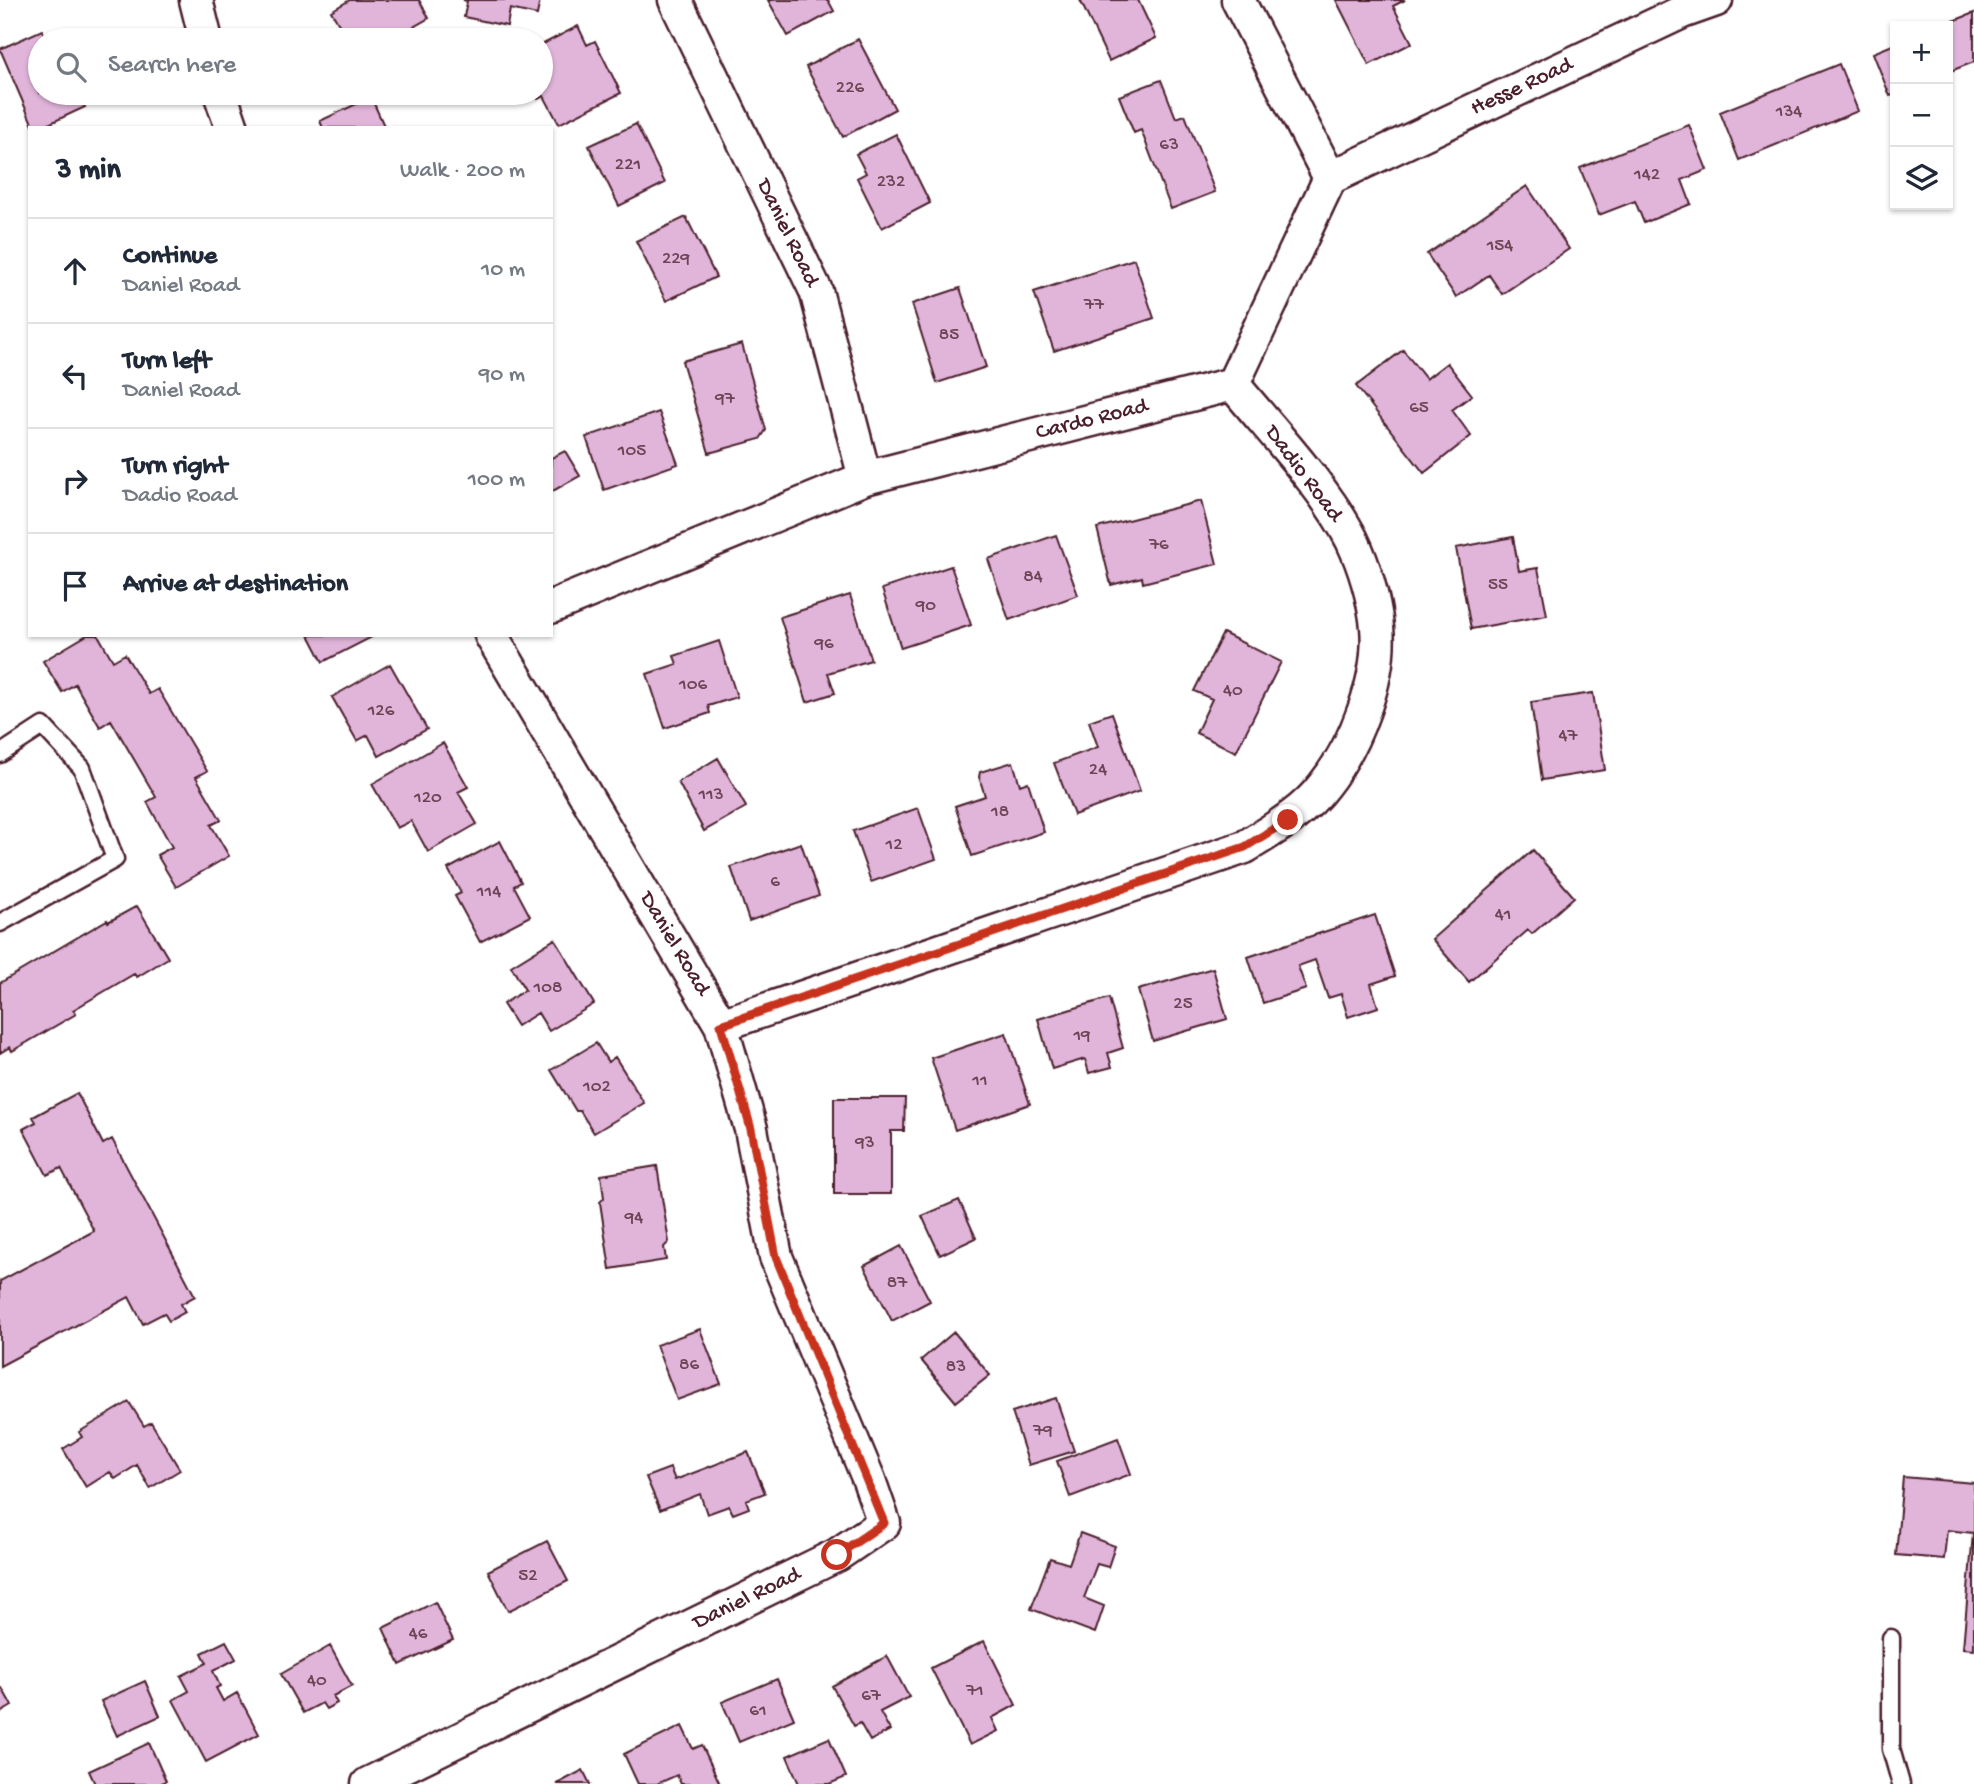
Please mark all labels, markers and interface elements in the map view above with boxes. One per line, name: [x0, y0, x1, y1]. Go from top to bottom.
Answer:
map controls: [1890, 21, 1953, 210]
button: +: [1890, 21, 1953, 84]
search box: [28, 28, 553, 105]
icon: search: [52, 48, 90, 86]
text: Search here: [108, 51, 236, 82]
street label: Hesse Road: [1467, 51, 1579, 122]
house number: 226: [836, 77, 864, 100]
button: −: [1890, 84, 1953, 147]
house number: 134: [1775, 101, 1802, 124]
house number: 63: [1159, 134, 1179, 157]
button: layers: [1890, 147, 1953, 210]
text: 3 min: [56, 154, 121, 189]
house number: 221: [615, 154, 641, 177]
text: Walk · 200 m: [400, 158, 525, 185]
house number: 142: [1633, 164, 1660, 187]
house number: 232: [877, 171, 905, 194]
street label: Daniel Road: [748, 173, 825, 293]
house number: 154: [1486, 235, 1513, 258]
text: Continue: [123, 242, 217, 273]
house number: 229: [662, 248, 691, 271]
icon: ahead: [56, 252, 94, 290]
text: 10 m: [481, 257, 525, 284]
text: Daniel Road: [123, 273, 239, 300]
house number: 77: [1083, 294, 1105, 317]
house number: 85: [939, 324, 959, 347]
text: Turn left: [123, 347, 211, 378]
icon: left: [56, 357, 94, 395]
text: 90 m: [479, 362, 525, 389]
text: Daniel Road: [123, 378, 239, 405]
house number: 97: [714, 388, 736, 411]
street label: Cardo Road: [1033, 393, 1152, 447]
house number: 65: [1409, 397, 1429, 420]
street label: Dadio Road: [1257, 419, 1349, 529]
house number: 105: [617, 440, 646, 463]
text: Turn right: [123, 452, 227, 483]
icon: right: [56, 462, 94, 500]
text: 100 m: [468, 467, 525, 494]
text: Dadio Road: [123, 483, 237, 510]
house number: 76: [1148, 534, 1169, 557]
house number: 84: [1023, 566, 1043, 589]
icon: arrive: [56, 567, 94, 605]
text: Arrive at destination: [123, 570, 348, 601]
house number: 55: [1488, 574, 1508, 597]
house number: 90: [915, 595, 936, 618]
house number: 96: [813, 633, 834, 656]
house number: 106: [678, 674, 707, 697]
house number: 40: [1223, 680, 1243, 703]
house number: 126: [367, 700, 395, 723]
house number: 47: [1559, 725, 1579, 748]
house number: 24: [1089, 759, 1107, 782]
house number: 113: [697, 784, 724, 807]
house number: 120: [413, 787, 442, 810]
house number: 18: [990, 801, 1009, 824]
route end: [1272, 804, 1303, 835]
house number: 12: [885, 834, 903, 857]
house number: 6: [770, 871, 780, 894]
house number: 114: [476, 881, 501, 904]
street label: Daniel Road: [631, 885, 716, 1002]
house number: 41: [1495, 904, 1511, 927]
house number: 108: [533, 977, 562, 1000]
house number: 25: [1173, 993, 1193, 1016]
house number: 19: [1072, 1025, 1091, 1048]
house number: 11: [971, 1070, 988, 1093]
house number: 102: [582, 1076, 611, 1099]
house number: 93: [854, 1132, 875, 1155]
house number: 94: [624, 1207, 643, 1230]
house number: 87: [887, 1272, 908, 1295]
house number: 86: [679, 1354, 699, 1377]
house number: 83: [946, 1356, 966, 1379]
house number: 79: [1032, 1420, 1053, 1443]
route start: [821, 1539, 852, 1570]
street label: Daniel Road: [687, 1561, 807, 1638]
house number: 52: [518, 1565, 538, 1588]
house number: 46: [409, 1623, 428, 1646]
house number: 40: [307, 1670, 327, 1693]
house number: 71: [965, 1680, 984, 1703]
house number: 67: [861, 1685, 882, 1708]
house number: 61: [749, 1700, 767, 1723]

